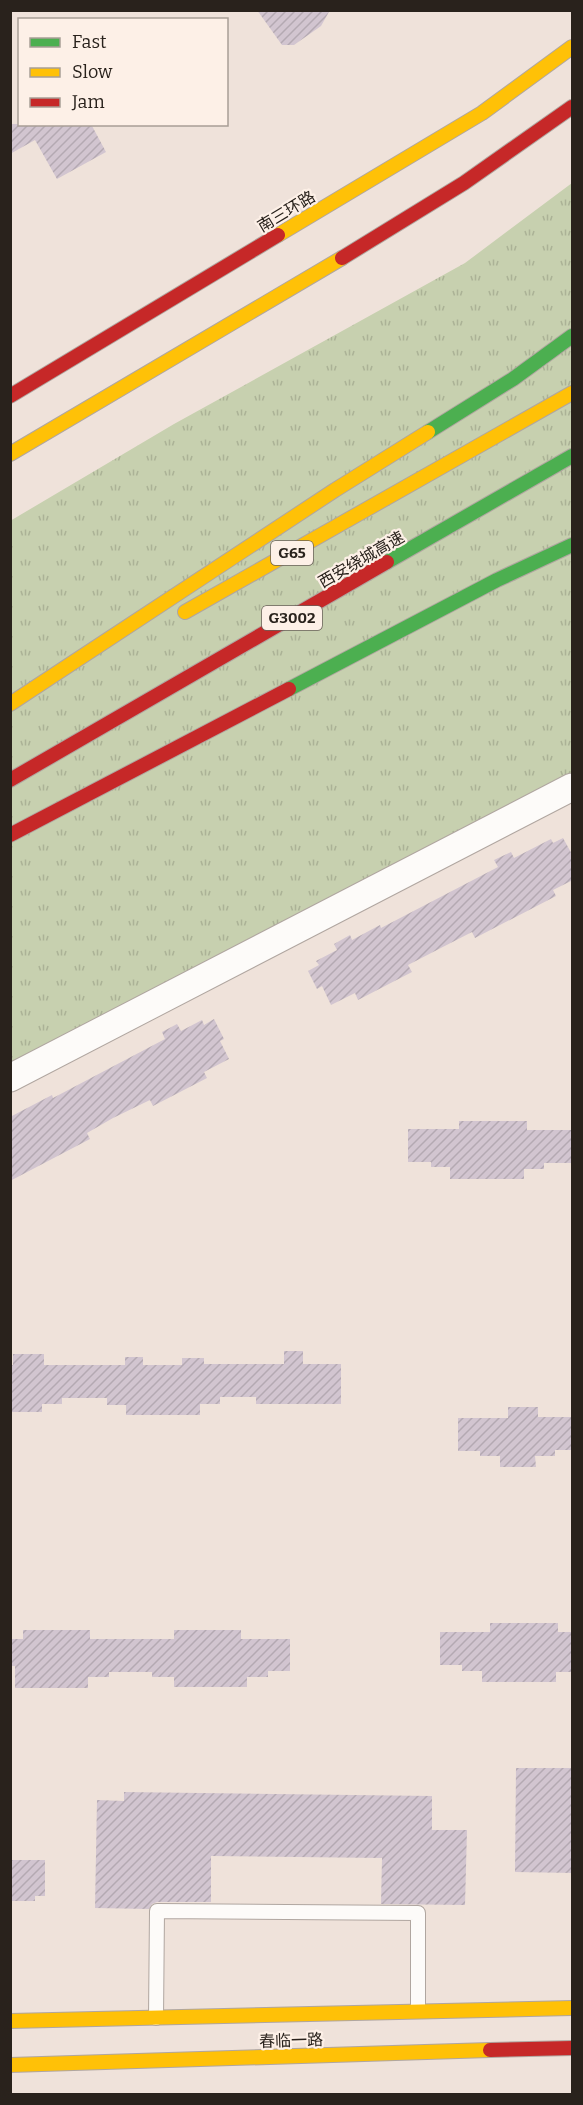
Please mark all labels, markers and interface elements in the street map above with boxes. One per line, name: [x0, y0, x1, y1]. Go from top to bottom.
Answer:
legend: [18, 18, 228, 126]
text: Fast: [72, 31, 107, 53]
text: Slow: [72, 61, 113, 83]
text: Jam: [71, 91, 105, 113]
street label: 南三环路: [254, 187, 319, 236]
street label: 西安绕城高速: [315, 527, 408, 592]
road number: G65: [271, 541, 313, 565]
road number: G3002: [262, 606, 322, 630]
street label: 春临一路: [259, 2030, 323, 2051]

